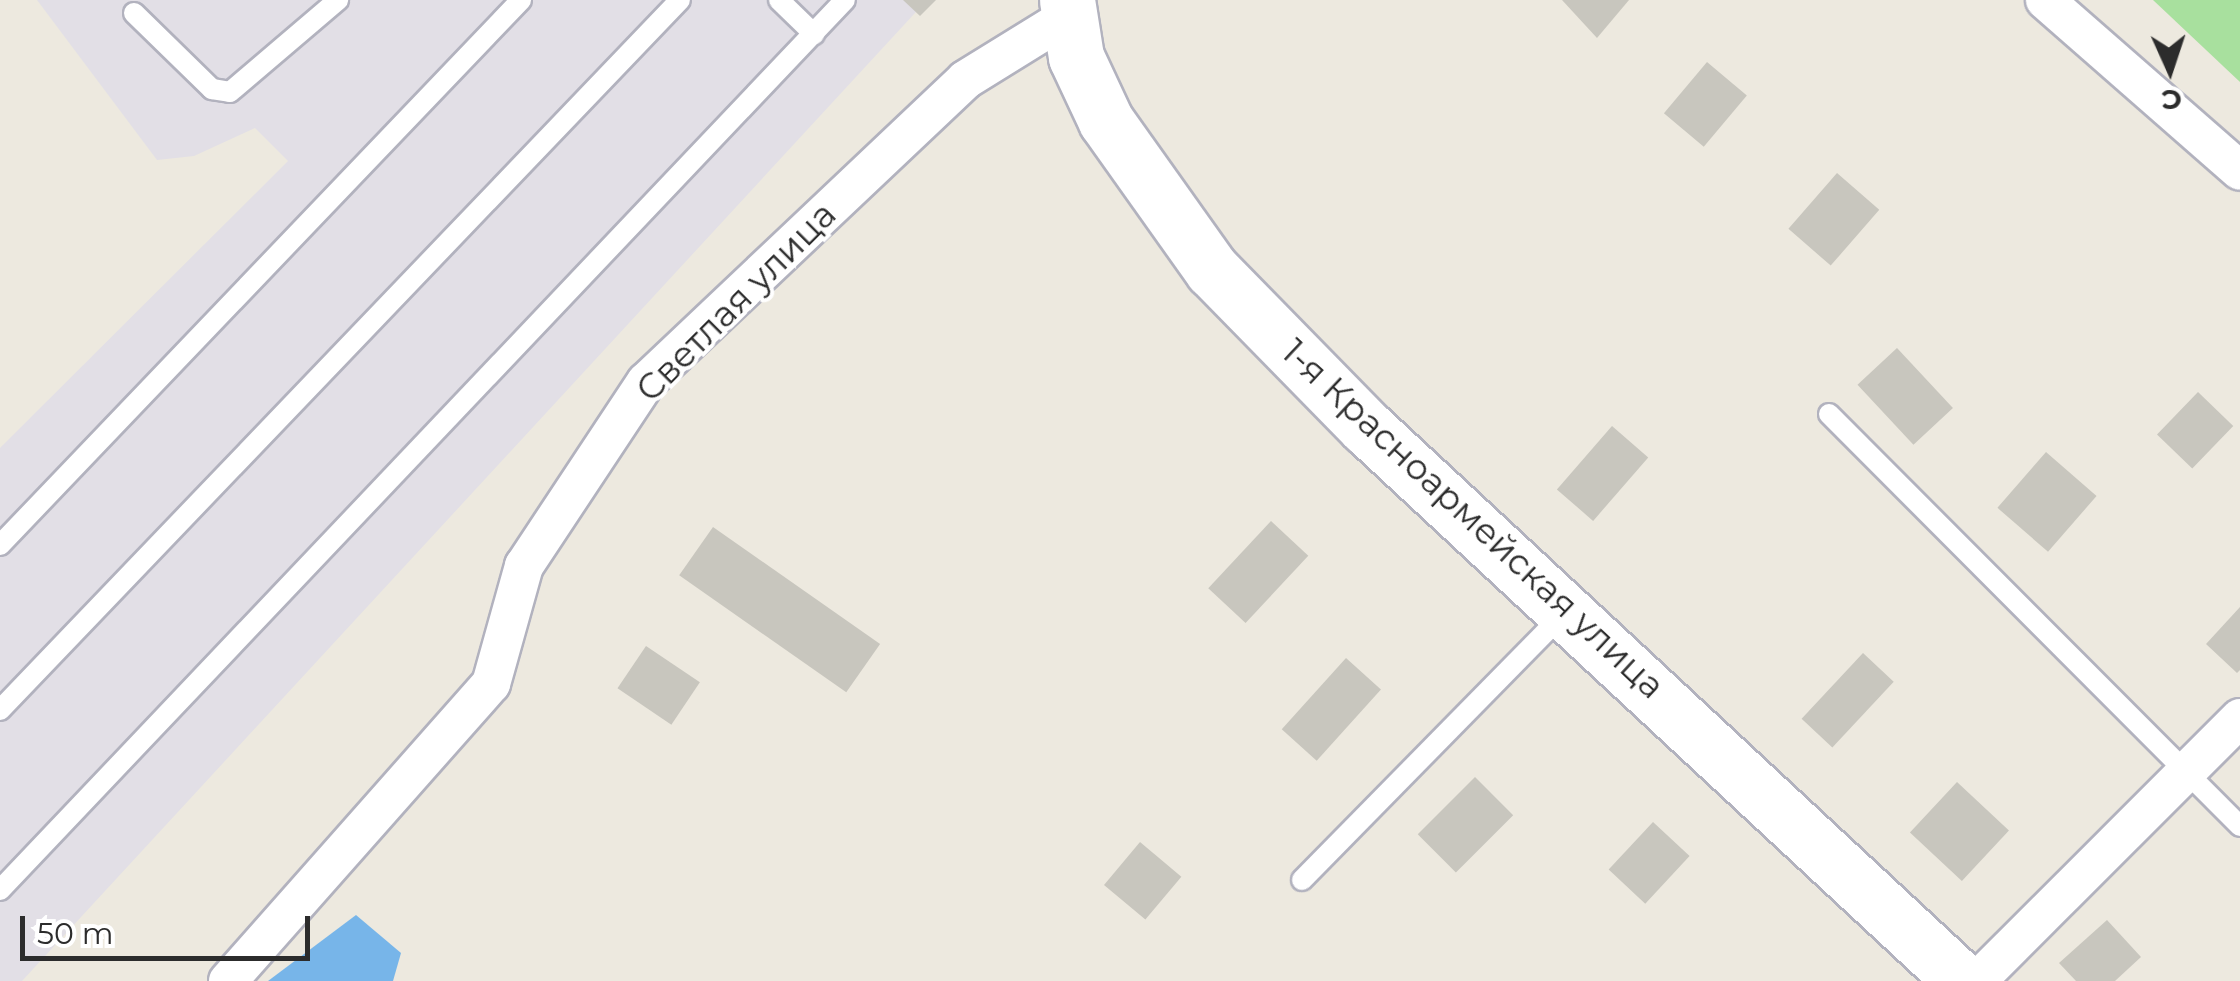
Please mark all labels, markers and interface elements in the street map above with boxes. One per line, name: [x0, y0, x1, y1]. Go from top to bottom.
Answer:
north arrow: [2120, 20, 2220, 120]
text: С: [2161, 82, 2183, 117]
street label: Светлая улица: [628, 194, 844, 410]
street label: 1-я Красноармейская улица: [1273, 331, 1673, 707]
scale bar: [25, 896, 315, 958]
text: 50 m: [37, 915, 114, 952]

